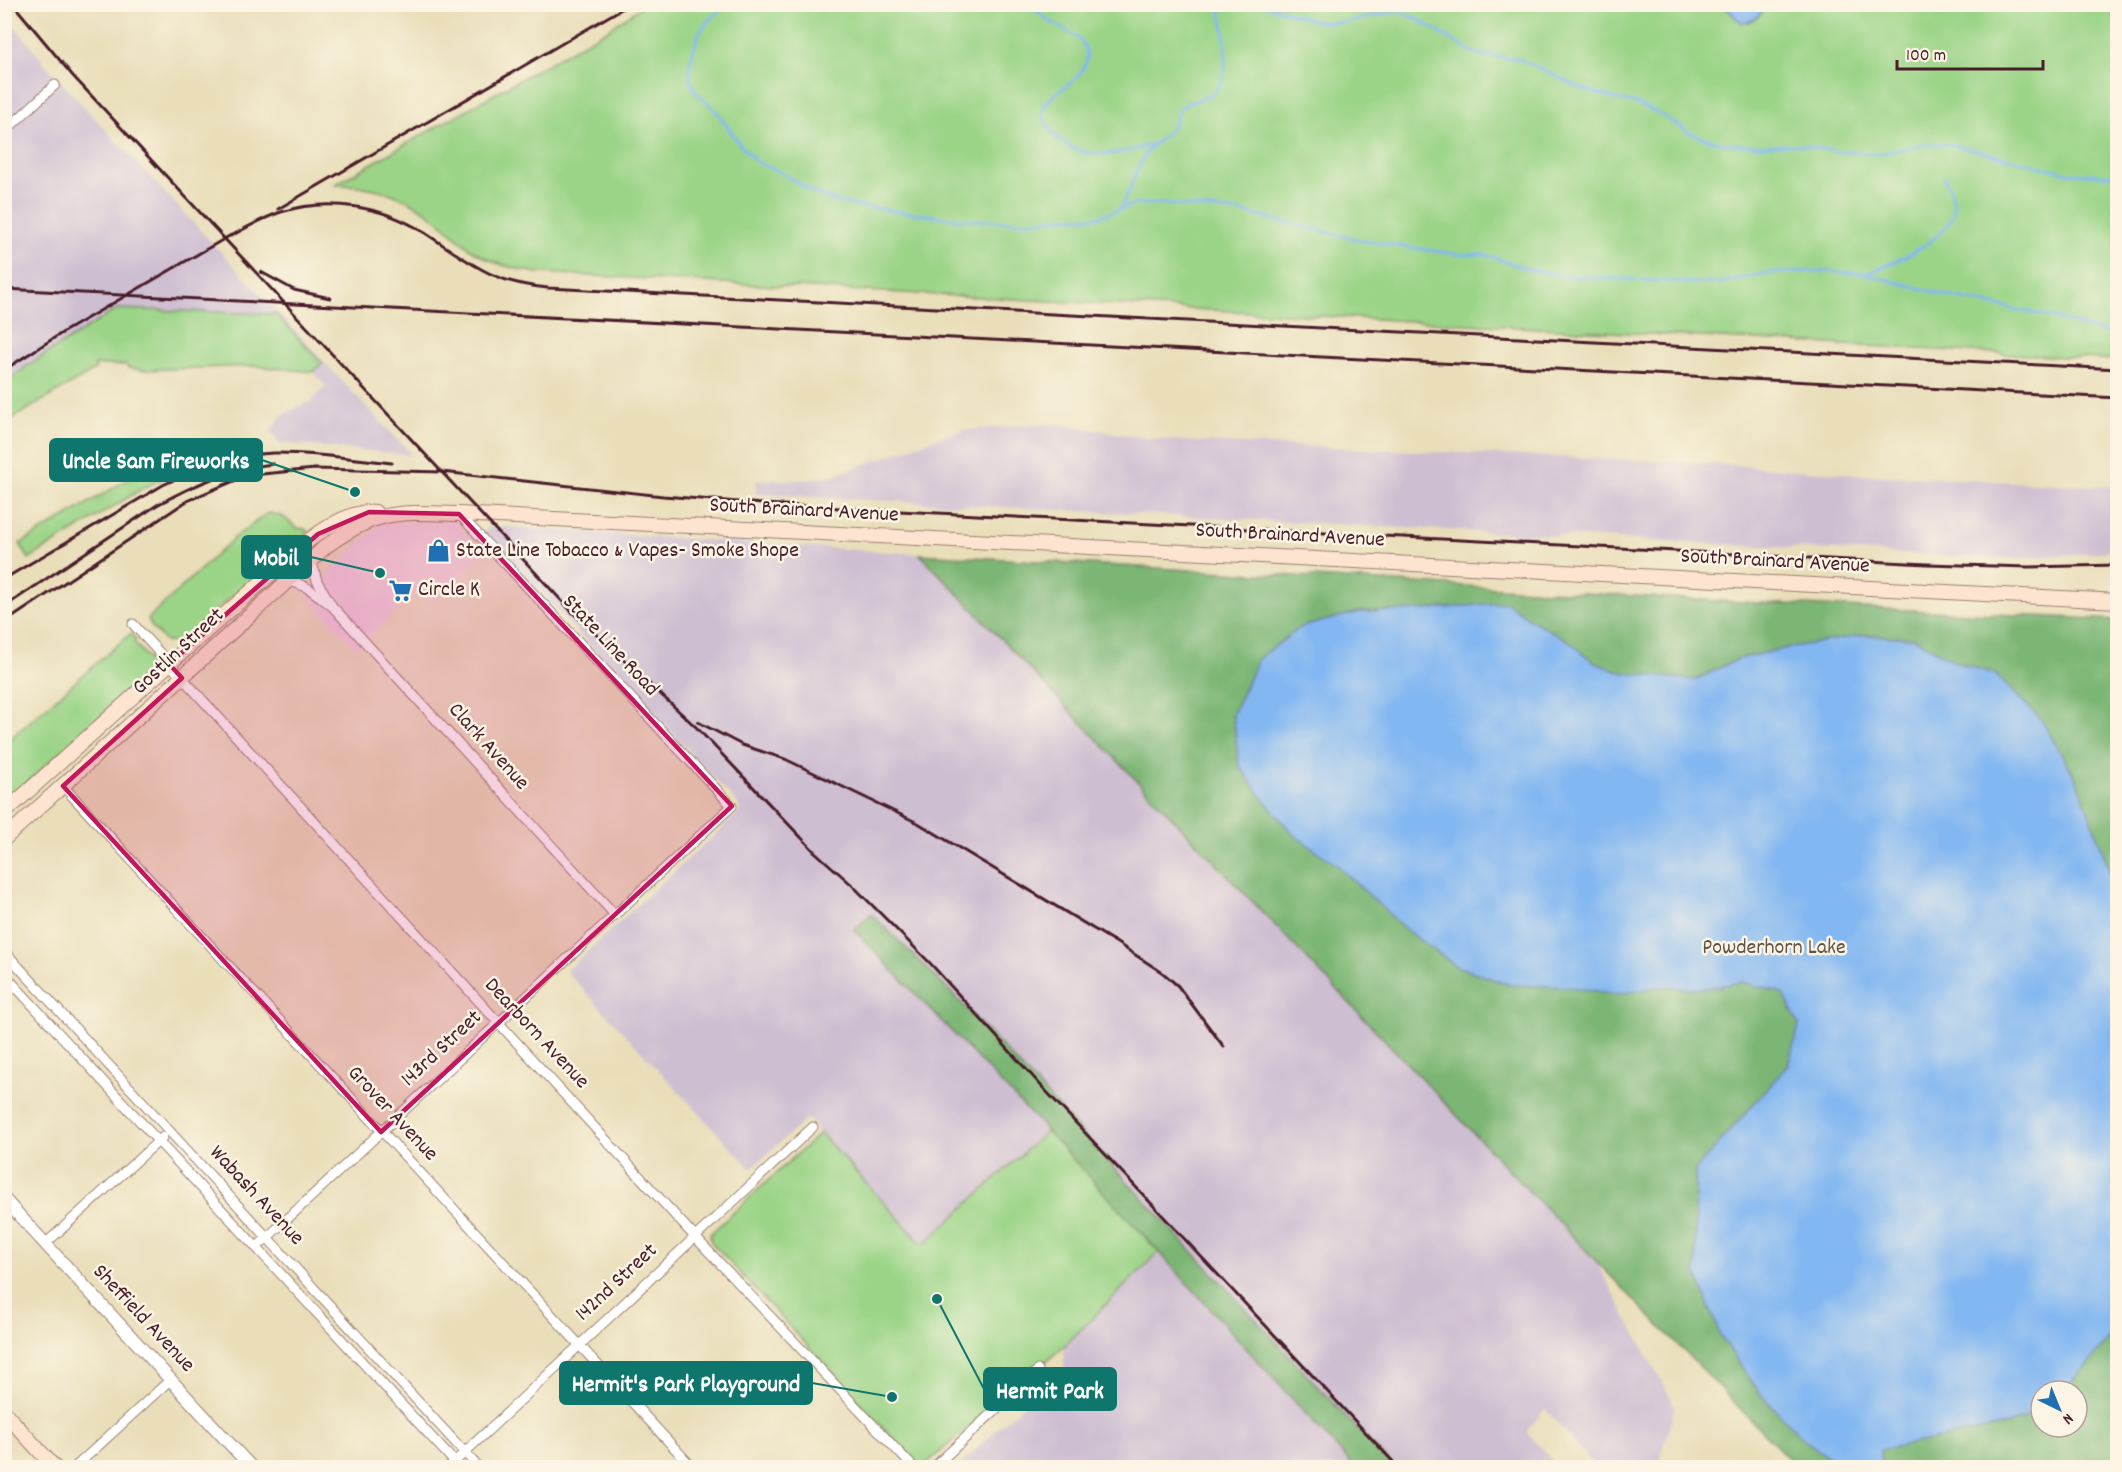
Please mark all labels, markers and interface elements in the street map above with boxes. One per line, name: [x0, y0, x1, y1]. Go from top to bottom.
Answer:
scale bar: [1897, 33, 2042, 71]
text: 100 m: [1906, 44, 1946, 69]
callout: Uncle Sam Fireworks: [50, 439, 262, 481]
text: Uncle Sam Fireworks: [62, 446, 250, 480]
street label: South Brainard Avenue: [709, 491, 899, 531]
street label: South Brainard Avenue: [1195, 516, 1385, 556]
callout: Mobil: [242, 536, 311, 578]
place label: State Line Tobacco & Vapes- Smoke Shope: [456, 536, 799, 567]
shop icon: State Line Tobacco & Vapes- Smoke Shope: [425, 538, 451, 564]
street label: South Brainard Avenue: [1680, 542, 1870, 582]
text: Mobil: [253, 543, 299, 577]
place label: Circle K: [418, 575, 480, 606]
supermarket icon: Circle K: [387, 577, 413, 603]
street label: State Line Road: [554, 588, 666, 704]
street label: Gostlin Street: [126, 601, 232, 703]
street label: Clark Avenue: [440, 696, 536, 798]
park label: Powderhorn Lake: [1702, 933, 1846, 964]
street label: Dearborn Avenue: [476, 971, 596, 1097]
street label: 143rd Street: [395, 1003, 489, 1095]
street label: Grover Avenue: [339, 1059, 445, 1169]
street label: Wabash Avenue: [201, 1139, 311, 1253]
street label: 142nd Street: [569, 1237, 665, 1329]
street label: Sheffield Avenue: [85, 1258, 201, 1380]
callout: Hermit's Park Playground: [560, 1362, 812, 1404]
callout: Hermit Park: [984, 1368, 1116, 1410]
text: Hermit's Park Playground: [572, 1369, 800, 1403]
text: Hermit Park: [996, 1376, 1104, 1410]
north arrow: [2029, 1379, 2089, 1439]
text: N: [2057, 1407, 2078, 1429]

